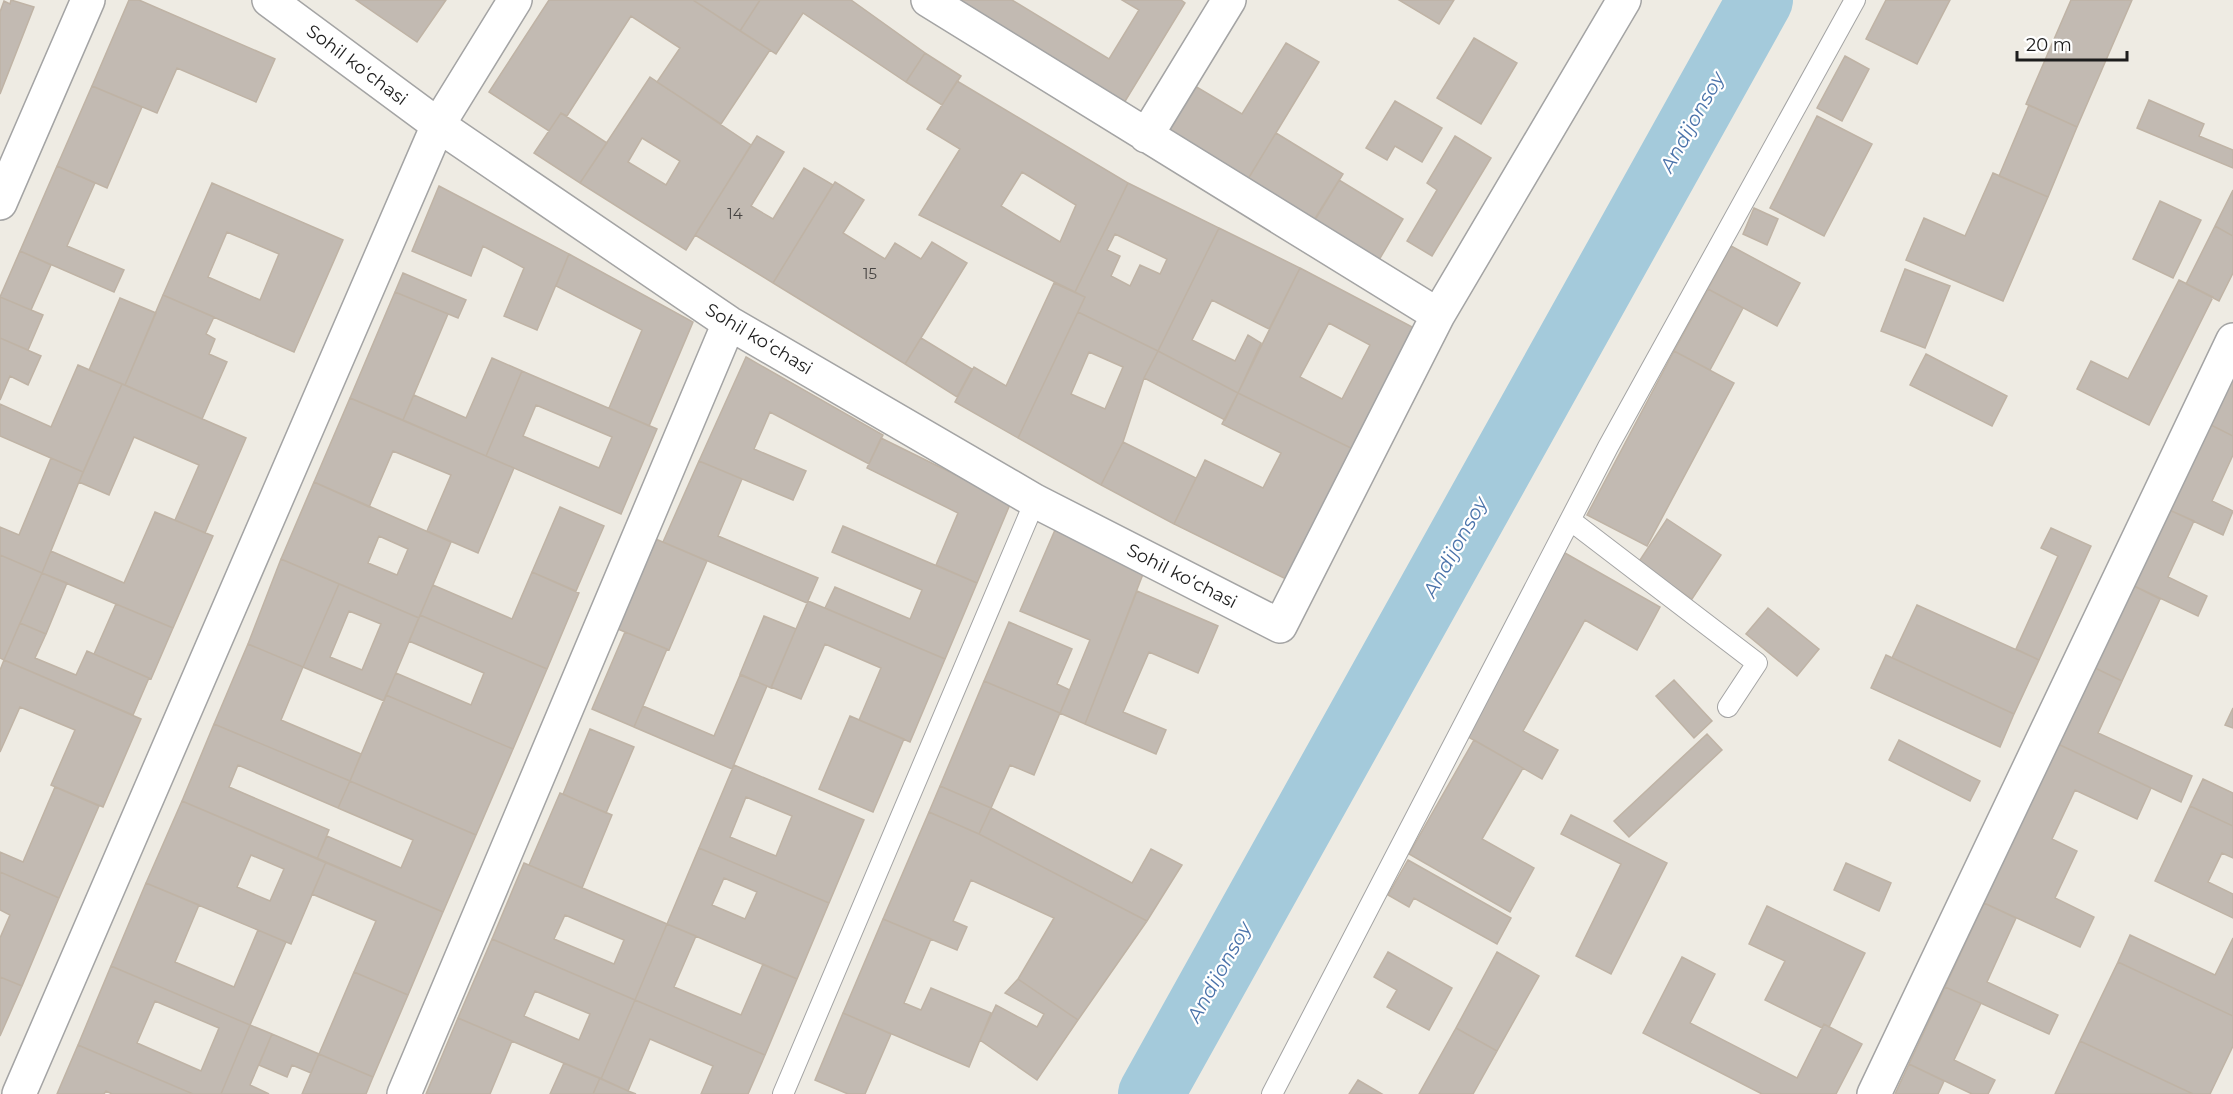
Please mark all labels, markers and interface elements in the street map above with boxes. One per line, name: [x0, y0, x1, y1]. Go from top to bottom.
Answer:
street label: Sohil koʻchasi: [302, 20, 412, 110]
scale bar: [2017, 24, 2126, 62]
text: 20 m: [2026, 34, 2072, 56]
water label: Andijonsoy: [1654, 67, 1730, 177]
house number: 14: [727, 204, 743, 223]
house number: 15: [863, 264, 877, 283]
street label: Sohil koʻchasi: [702, 298, 816, 380]
water label: Andijonsoy: [1417, 492, 1493, 602]
street label: Sohil koʻchasi: [1123, 539, 1241, 613]
water label: Andijonsoy: [1181, 917, 1257, 1027]

